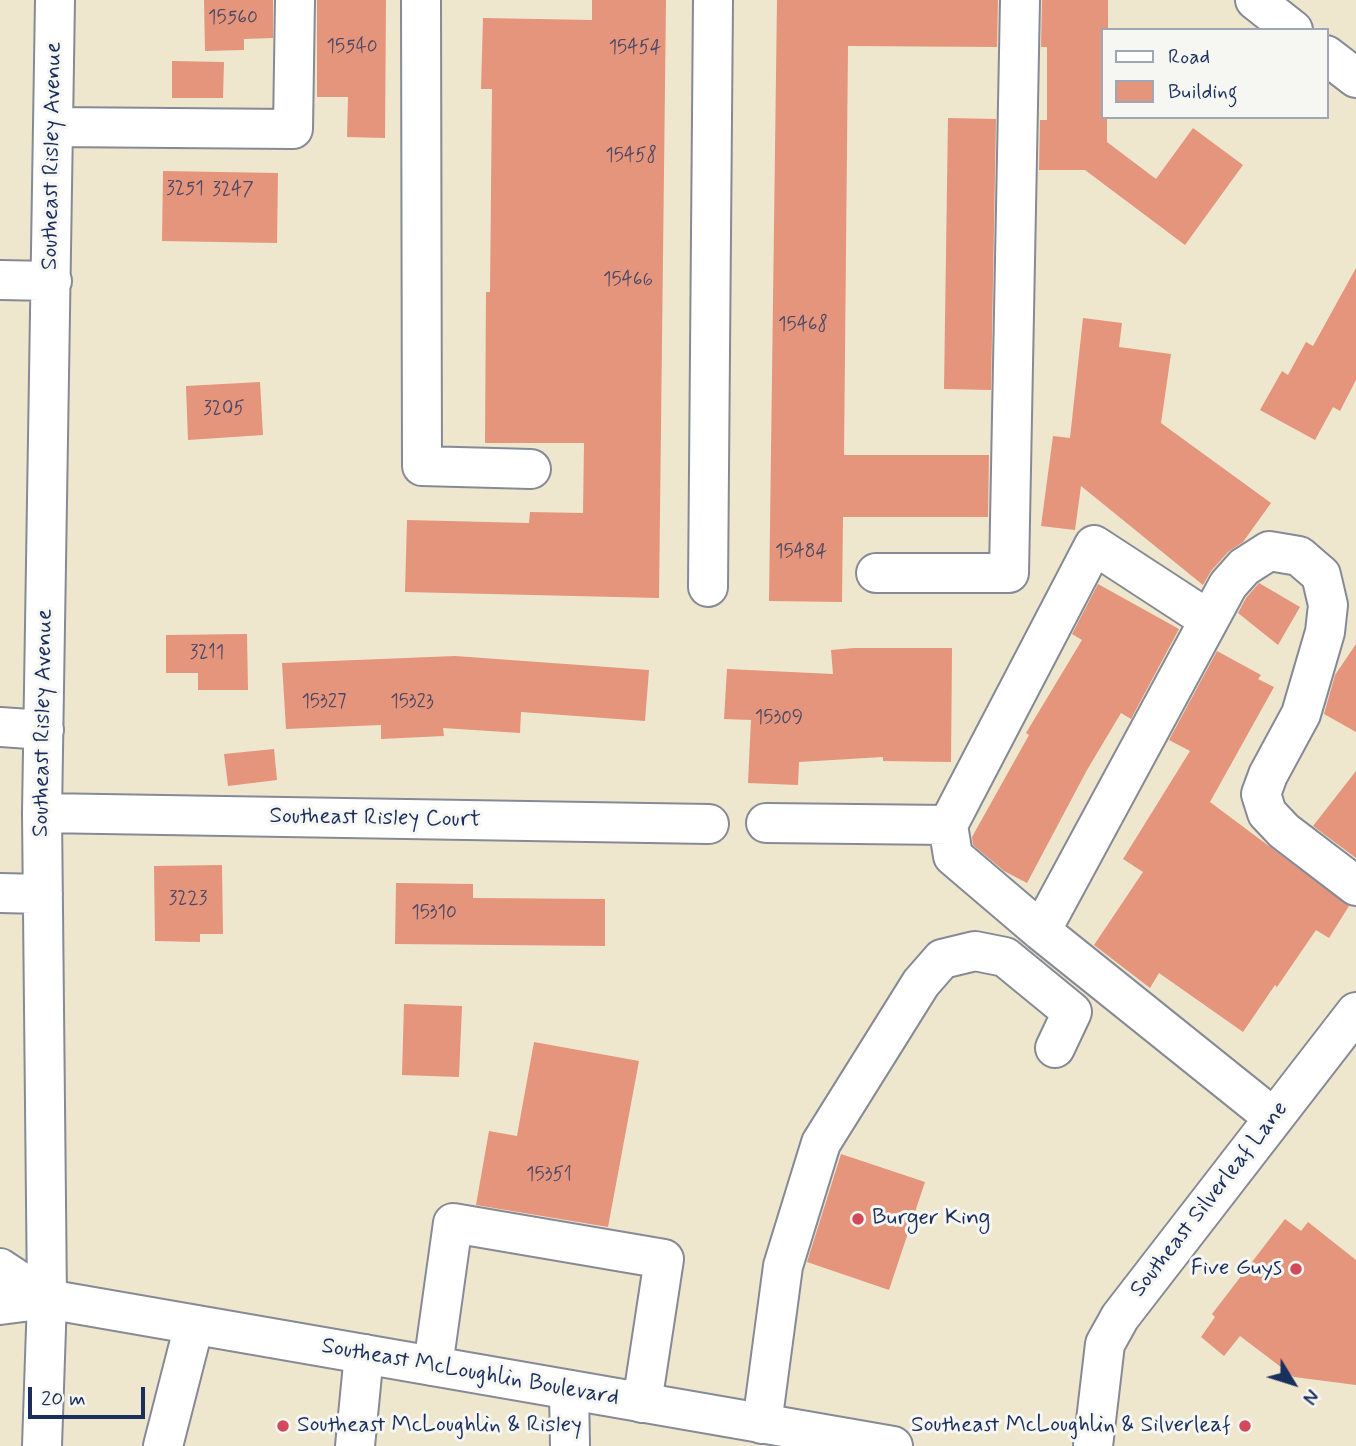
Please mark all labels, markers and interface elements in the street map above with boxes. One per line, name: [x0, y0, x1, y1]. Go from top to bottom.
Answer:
house number: 15560: [208, 8, 258, 30]
legend: [1100, 28, 1328, 119]
house number: 15540: [326, 37, 378, 59]
house number: 15454: [609, 38, 661, 60]
street label: Southeast Risley Avenue: [37, 42, 69, 270]
text: Road: [1168, 43, 1210, 71]
text: Building: [1168, 78, 1238, 106]
house number: 15458: [605, 146, 657, 168]
house number: 3251: [166, 179, 204, 201]
house number: 3247: [212, 180, 254, 202]
house number: 15466: [603, 270, 653, 292]
house number: 15468: [778, 315, 828, 337]
house number: 3205: [203, 399, 245, 421]
house number: 15484: [775, 542, 827, 564]
street label: Southeast Risley Avenue: [28, 609, 60, 837]
house number: 3211: [190, 643, 224, 665]
house number: 15327: [301, 692, 347, 714]
house number: 15323: [390, 692, 434, 714]
house number: 15309: [755, 708, 803, 730]
street label: Southeast Risley Court: [269, 803, 481, 835]
house number: 3223: [169, 889, 207, 911]
house number: 15310: [411, 903, 457, 925]
street label: Southeast Silverleaf Lane: [1125, 1097, 1295, 1303]
house number: 15351: [526, 1165, 572, 1187]
place label: Burger King: [872, 1205, 990, 1233]
marker: Burger King: [850, 1211, 866, 1227]
place label: Five Guys: [1191, 1255, 1282, 1283]
marker: Five Guys: [1288, 1261, 1304, 1277]
street label: Southeast McLoughlin Boulevard: [319, 1333, 621, 1413]
north arrow: [1258, 1348, 1328, 1418]
scale bar: [32, 1372, 149, 1416]
text: N: [1296, 1384, 1324, 1409]
text: 20 m: [41, 1385, 86, 1413]
place label: Southeast McLoughlin & Risley: [297, 1412, 582, 1440]
place label: Southeast McLoughlin & Silverleaf: [911, 1412, 1231, 1440]
marker: Southeast McLoughlin & Risley: [275, 1418, 291, 1434]
marker: Southeast McLoughlin & Silverleaf: [1237, 1418, 1253, 1434]

